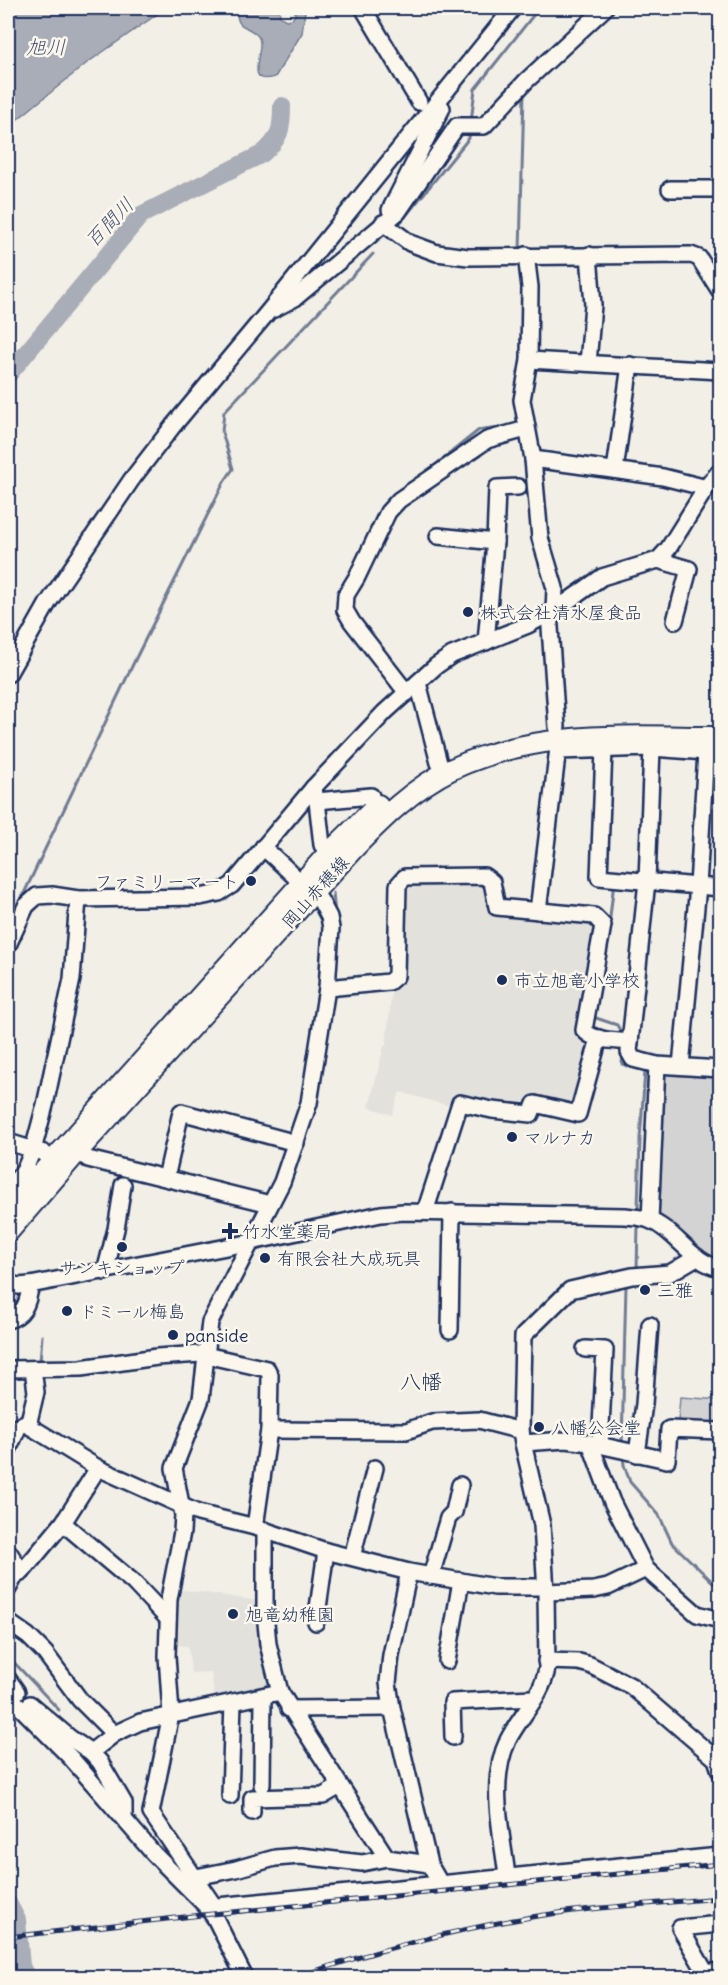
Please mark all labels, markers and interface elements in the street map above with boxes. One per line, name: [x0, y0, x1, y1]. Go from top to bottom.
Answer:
water label: 旭川: [26, 34, 66, 59]
water label: 百間川: [79, 192, 139, 252]
place label: 株式会社清水屋食品: [480, 601, 642, 624]
marker: 株式会社清水屋食品: [461, 605, 475, 619]
street label: 岡山赤穂線: [276, 851, 354, 933]
place label: ファミリーマート: [95, 870, 239, 893]
marker: ファミリーマート: [244, 874, 258, 888]
place label: 市立旭竜小学校: [514, 969, 640, 992]
marker: 市立旭竜小学校: [495, 973, 509, 987]
place label: マルナカ: [524, 1126, 596, 1149]
marker: マルナカ: [505, 1130, 519, 1144]
place label: 竹水堂薬局: [242, 1220, 332, 1243]
marker: 竹水堂薬局: [223, 1224, 237, 1238]
marker: サンキショップ: [115, 1240, 129, 1254]
place label: 有限会社大成玩具: [277, 1247, 421, 1270]
marker: 有限会社大成玩具: [258, 1251, 272, 1265]
place label: サンキショップ: [59, 1256, 185, 1279]
place label: 三雅: [657, 1279, 693, 1302]
marker: 三雅: [638, 1283, 652, 1297]
place label: ドミール梅島: [79, 1300, 186, 1323]
marker: ドミール梅島: [60, 1304, 74, 1318]
place label: panside: [185, 1324, 248, 1347]
marker: panside: [166, 1328, 180, 1342]
district label: 八幡: [400, 1368, 442, 1395]
place label: 八幡公会堂: [551, 1416, 641, 1439]
marker: 八幡公会堂: [532, 1420, 546, 1434]
place label: 旭竜幼稚園: [245, 1603, 335, 1626]
marker: 旭竜幼稚園: [226, 1607, 240, 1621]

